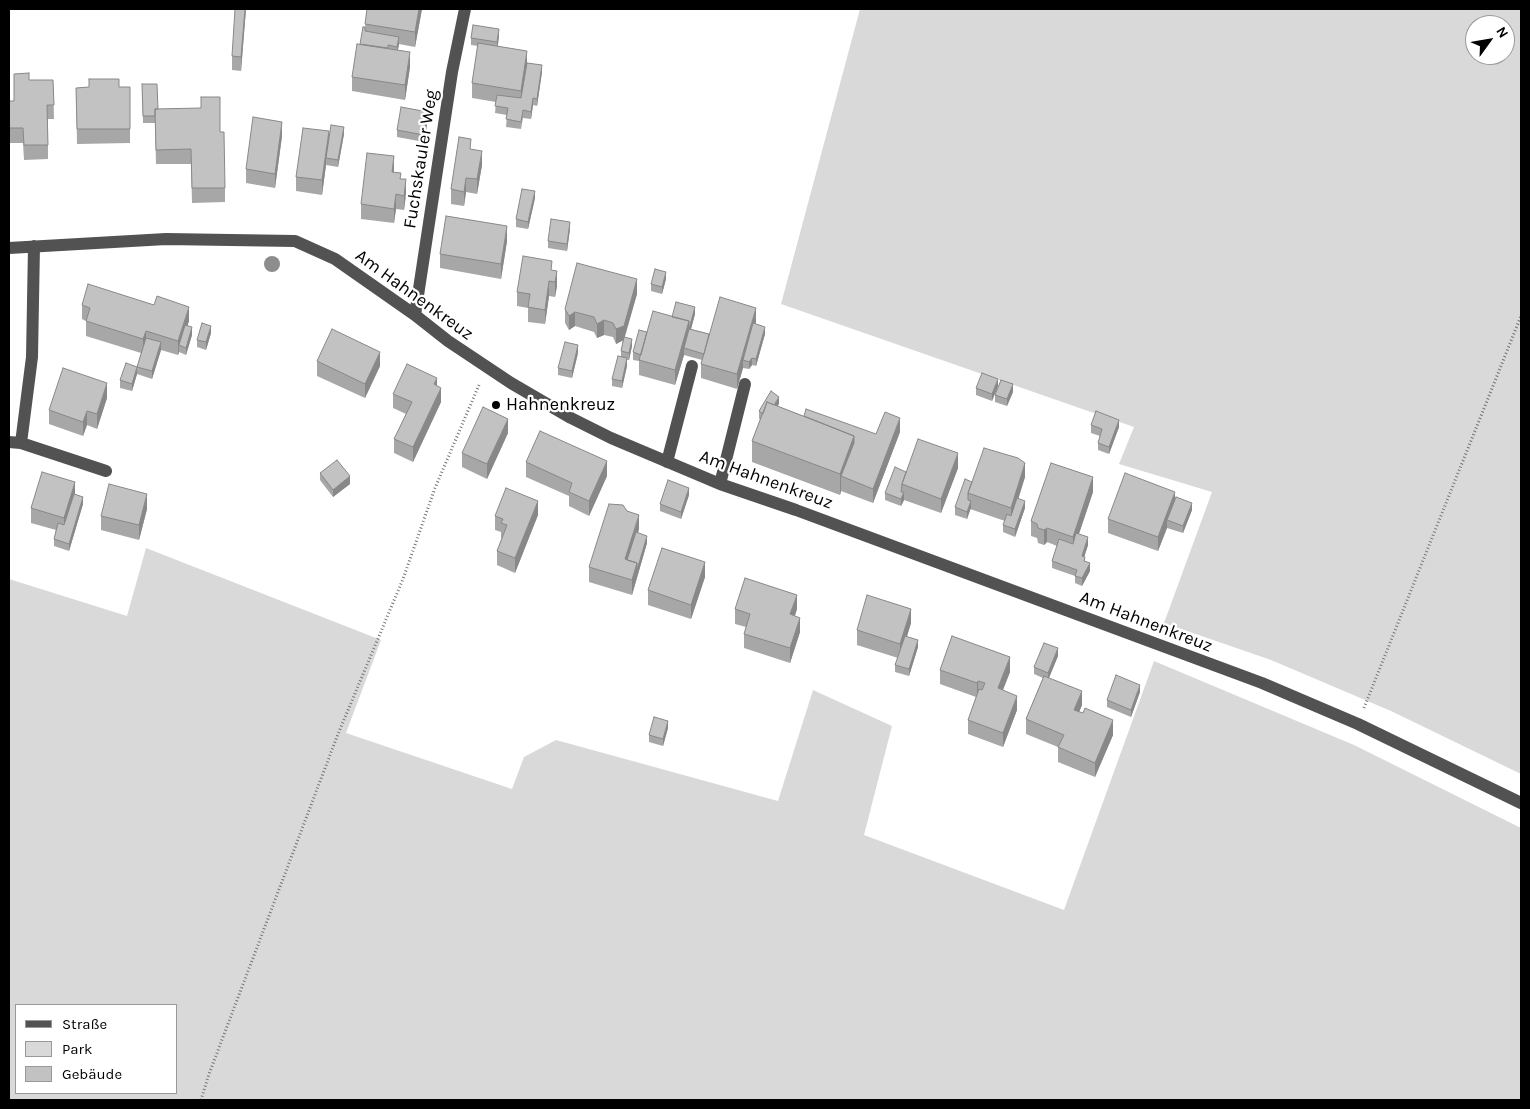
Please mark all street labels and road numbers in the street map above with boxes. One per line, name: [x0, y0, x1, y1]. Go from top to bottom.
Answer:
street label: Fuchskauler Weg: [399, 88, 443, 230]
street label: Am Hahnenkreuz: [351, 245, 477, 345]
street label: Am Hahnenkreuz: [696, 446, 836, 514]
street label: Am Hahnenkreuz: [1077, 587, 1215, 657]

